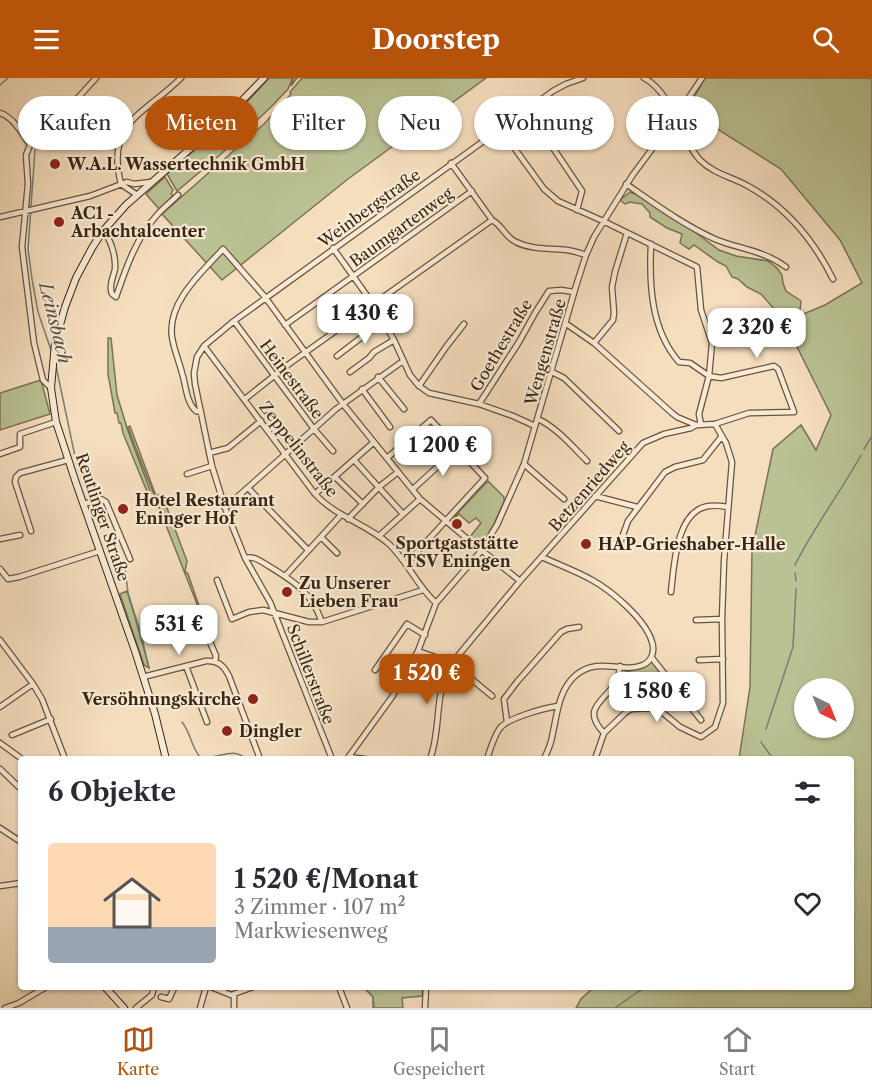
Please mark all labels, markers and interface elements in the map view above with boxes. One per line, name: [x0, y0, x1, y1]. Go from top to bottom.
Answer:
icon: menu: [30, 23, 63, 56]
text: Doorstep: [372, 23, 500, 56]
icon: search: [809, 23, 842, 56]
chip: Kaufen: [18, 96, 133, 150]
chip: Mieten: [145, 96, 258, 150]
chip: Filter: [270, 96, 366, 150]
chip: Neu: [378, 96, 462, 150]
chip: Wohnung: [474, 96, 614, 150]
chip: Haus: [626, 96, 719, 150]
place label: W.A.L. Wassertechnik GmbH: [66, 154, 305, 174]
marker: W.A.L. Wassertechnik GmbH: [48, 157, 62, 171]
street label: Weinbergstraße: [313, 164, 424, 252]
street label: Baumgartenweg: [346, 183, 457, 271]
place label: AC1 - Arbachtalcenter: [70, 203, 205, 241]
marker: AC1 - Arbachtalcenter: [52, 215, 66, 229]
water label: Leinsbach: [34, 278, 76, 366]
pin: 1 430 €: [310, 294, 420, 345]
street label: Goethestraße: [466, 295, 536, 395]
street label: Wengenstraße: [520, 296, 570, 409]
text: 1 430 €: [331, 301, 399, 325]
pin: 2 320 €: [702, 308, 812, 359]
text: 2 320 €: [722, 315, 792, 339]
street label: Heinestraße: [256, 335, 328, 423]
street label: Zeppelinstraße: [255, 397, 343, 501]
pin: 1 200 €: [388, 426, 498, 477]
text: 1 200 €: [408, 433, 478, 457]
street label: Betzenriedweg: [544, 436, 634, 535]
street label: Reutlinger Straße: [72, 450, 134, 584]
place label: Hotel Restaurant Eninger Hof: [135, 490, 275, 528]
marker: Hotel Restaurant Eninger Hof: [116, 502, 130, 516]
marker: Sportgaststätte TSV Eningen: [450, 517, 464, 531]
place label: Sportgaststätte TSV Eningen: [396, 533, 519, 571]
place label: HAP-Grieshaber-Halle: [598, 534, 786, 554]
marker: HAP-Grieshaber-Halle: [579, 537, 593, 551]
place label: Zu Unserer Lieben Frau: [299, 573, 399, 611]
marker: Zu Unserer Lieben Frau: [280, 585, 294, 599]
pin: 531 €: [137, 605, 221, 656]
text: 531 €: [154, 612, 204, 636]
street label: Schillerstraße: [283, 621, 339, 727]
pin: 1 520 €: [372, 654, 482, 705]
text: 1 520 €: [393, 661, 461, 685]
pin: 1 580 €: [602, 672, 712, 723]
north arrow: [794, 678, 854, 738]
map controls: [794, 678, 854, 738]
text: 1 580 €: [623, 679, 691, 703]
place label: Versöhnungskirche: [81, 689, 241, 709]
marker: Versöhnungskirche: [246, 692, 260, 706]
place label: Dingler: [239, 721, 302, 741]
marker: Dingler: [220, 724, 234, 738]
text: 6 Objekte: [48, 776, 176, 808]
icon: filters: [791, 776, 824, 809]
text: 1 520 €/Monat: [234, 863, 418, 895]
icon: home: [96, 867, 168, 939]
icon: heart: [791, 887, 824, 920]
text: 3 Zimmer · 107 m²: [234, 895, 406, 919]
text: Markwiesenweg: [234, 919, 388, 943]
tab: Karte: [117, 1023, 159, 1079]
tab: Gespeichert: [393, 1023, 485, 1079]
tab: Start: [719, 1023, 755, 1079]

